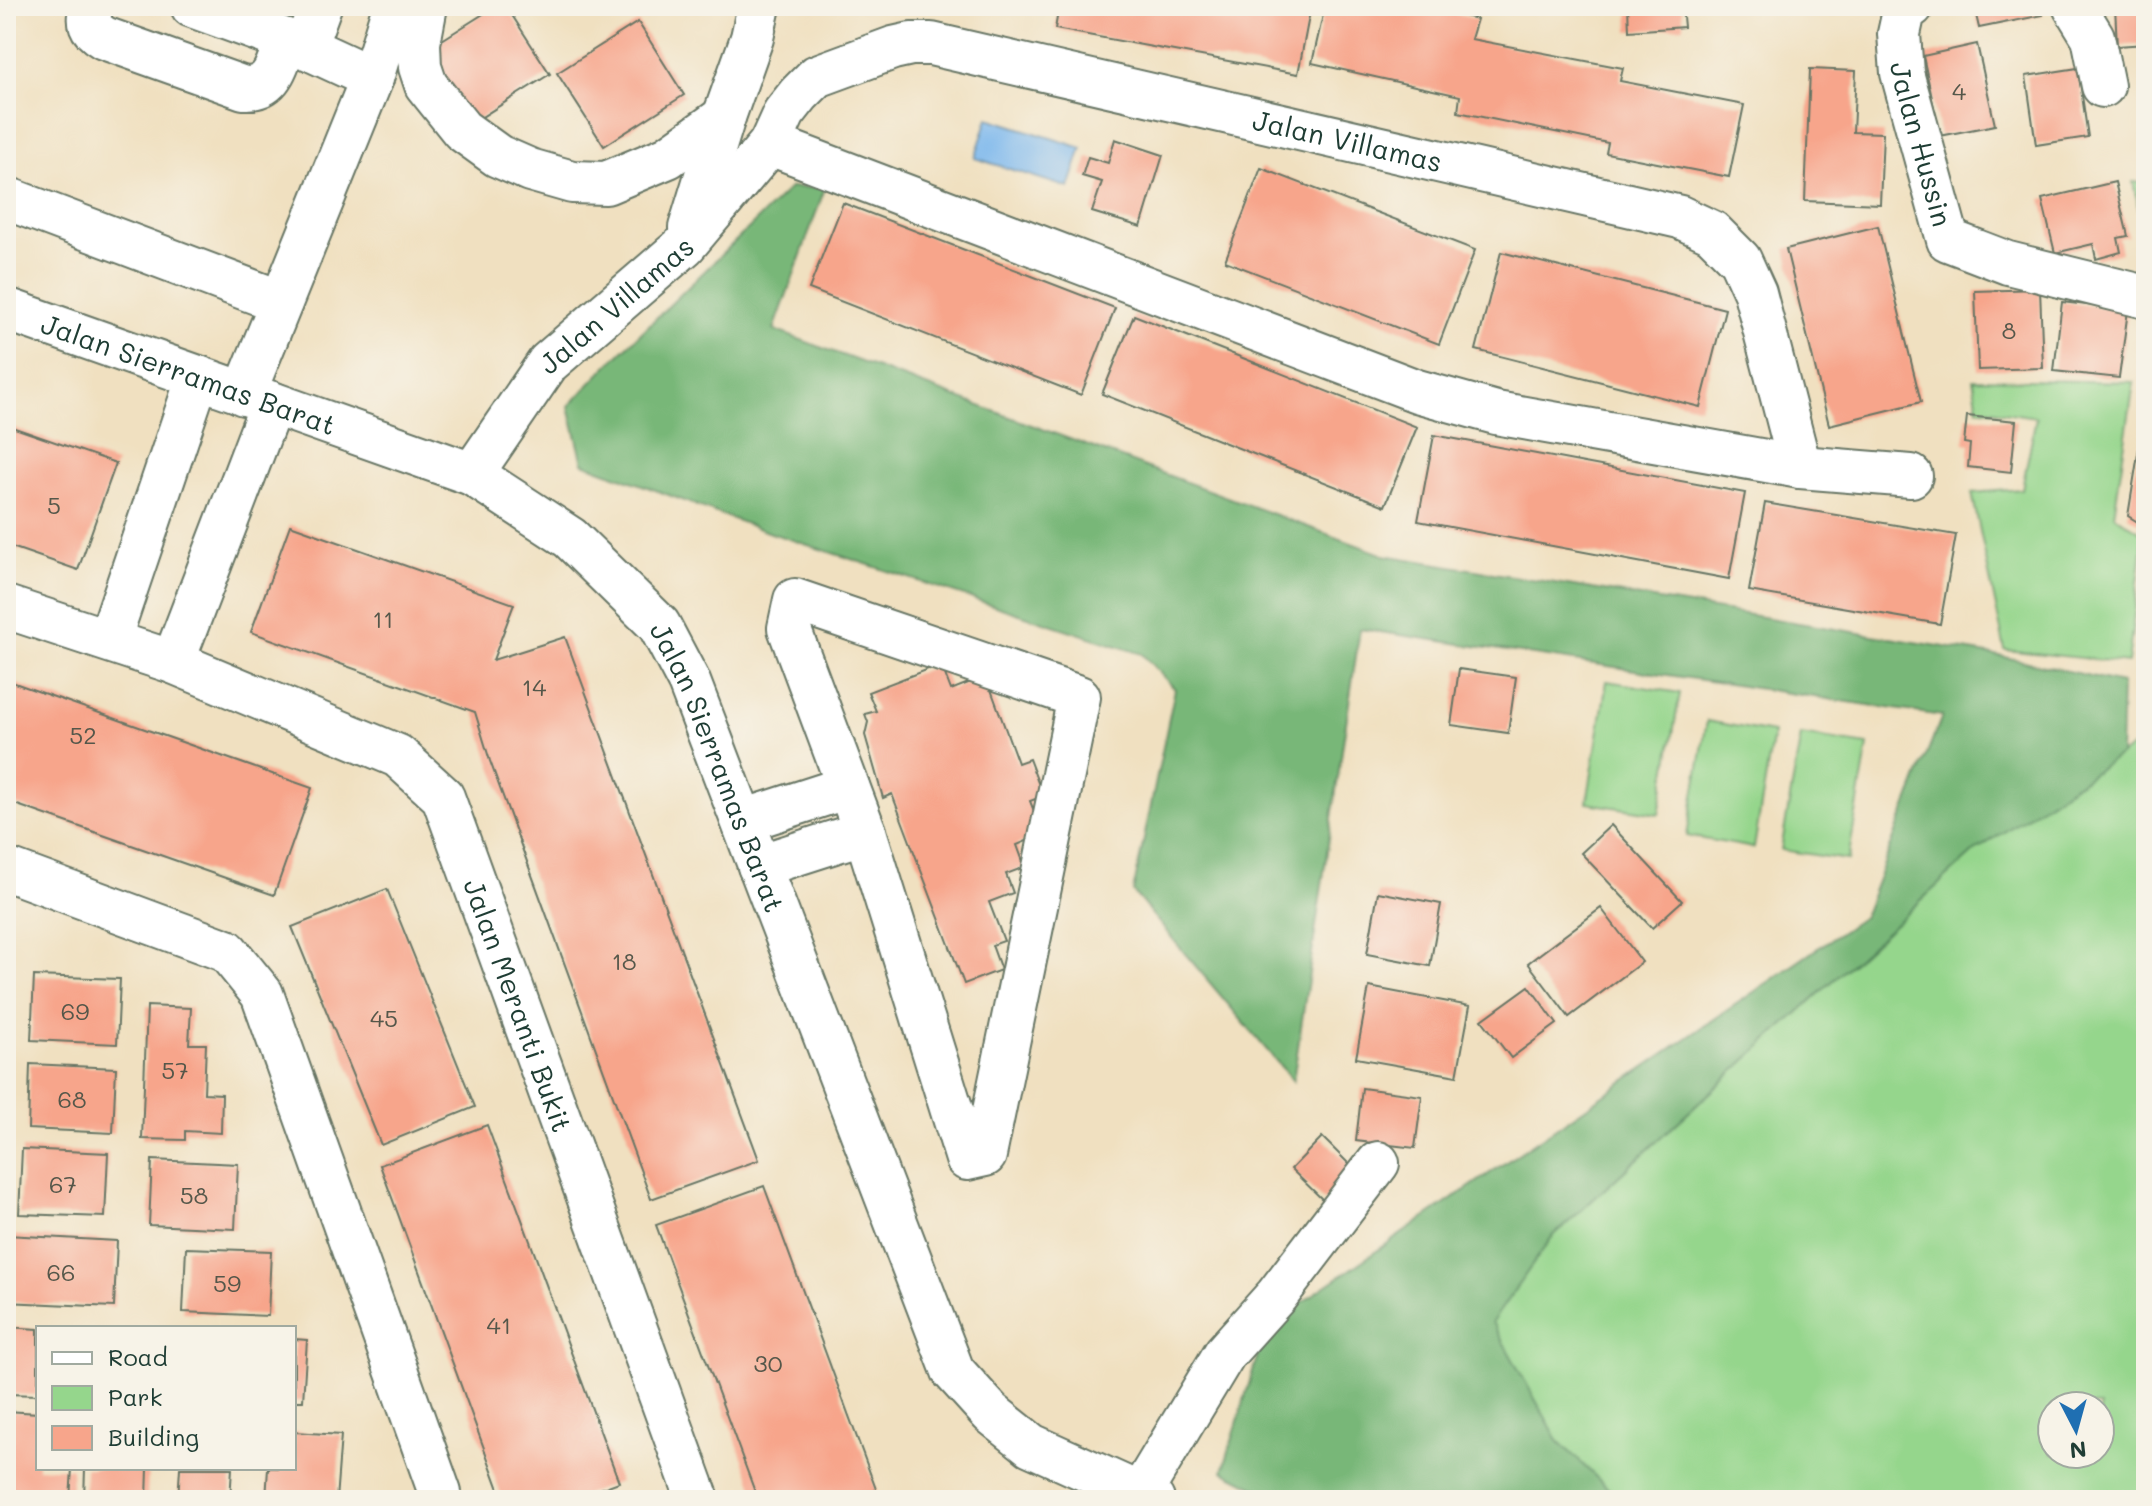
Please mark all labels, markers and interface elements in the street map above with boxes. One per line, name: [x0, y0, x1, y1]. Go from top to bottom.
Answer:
street label: Jalan Hussin: [1883, 61, 1961, 230]
house number: 4: [1952, 75, 1966, 106]
street label: Jalan Villamas: [1249, 101, 1446, 180]
street label: Jalan Villamas: [531, 228, 701, 381]
street label: Jalan Sierramas Barat: [37, 305, 341, 442]
house number: 8: [2002, 314, 2016, 345]
house number: 5: [47, 489, 61, 520]
house number: 11: [372, 603, 394, 634]
street label: Jalan Sierramas Barat: [643, 616, 793, 917]
house number: 14: [522, 671, 546, 702]
house number: 52: [69, 719, 97, 750]
street label: Jalan Meranti Bukit: [456, 874, 581, 1137]
house number: 18: [611, 945, 637, 976]
house number: 69: [61, 995, 89, 1026]
house number: 45: [370, 1002, 398, 1033]
house number: 57: [161, 1054, 189, 1085]
house number: 68: [57, 1083, 87, 1114]
house number: 67: [49, 1168, 77, 1199]
house number: 58: [180, 1179, 208, 1210]
house number: 66: [47, 1256, 76, 1287]
house number: 59: [213, 1267, 241, 1298]
house number: 41: [487, 1309, 511, 1340]
legend: [36, 1326, 296, 1470]
text: Road: [108, 1341, 168, 1372]
house number: 30: [754, 1347, 783, 1378]
text: Park: [108, 1381, 162, 1412]
north arrow: [2036, 1390, 2116, 1470]
text: Building: [108, 1421, 199, 1452]
text: N: [2068, 1435, 2088, 1466]

